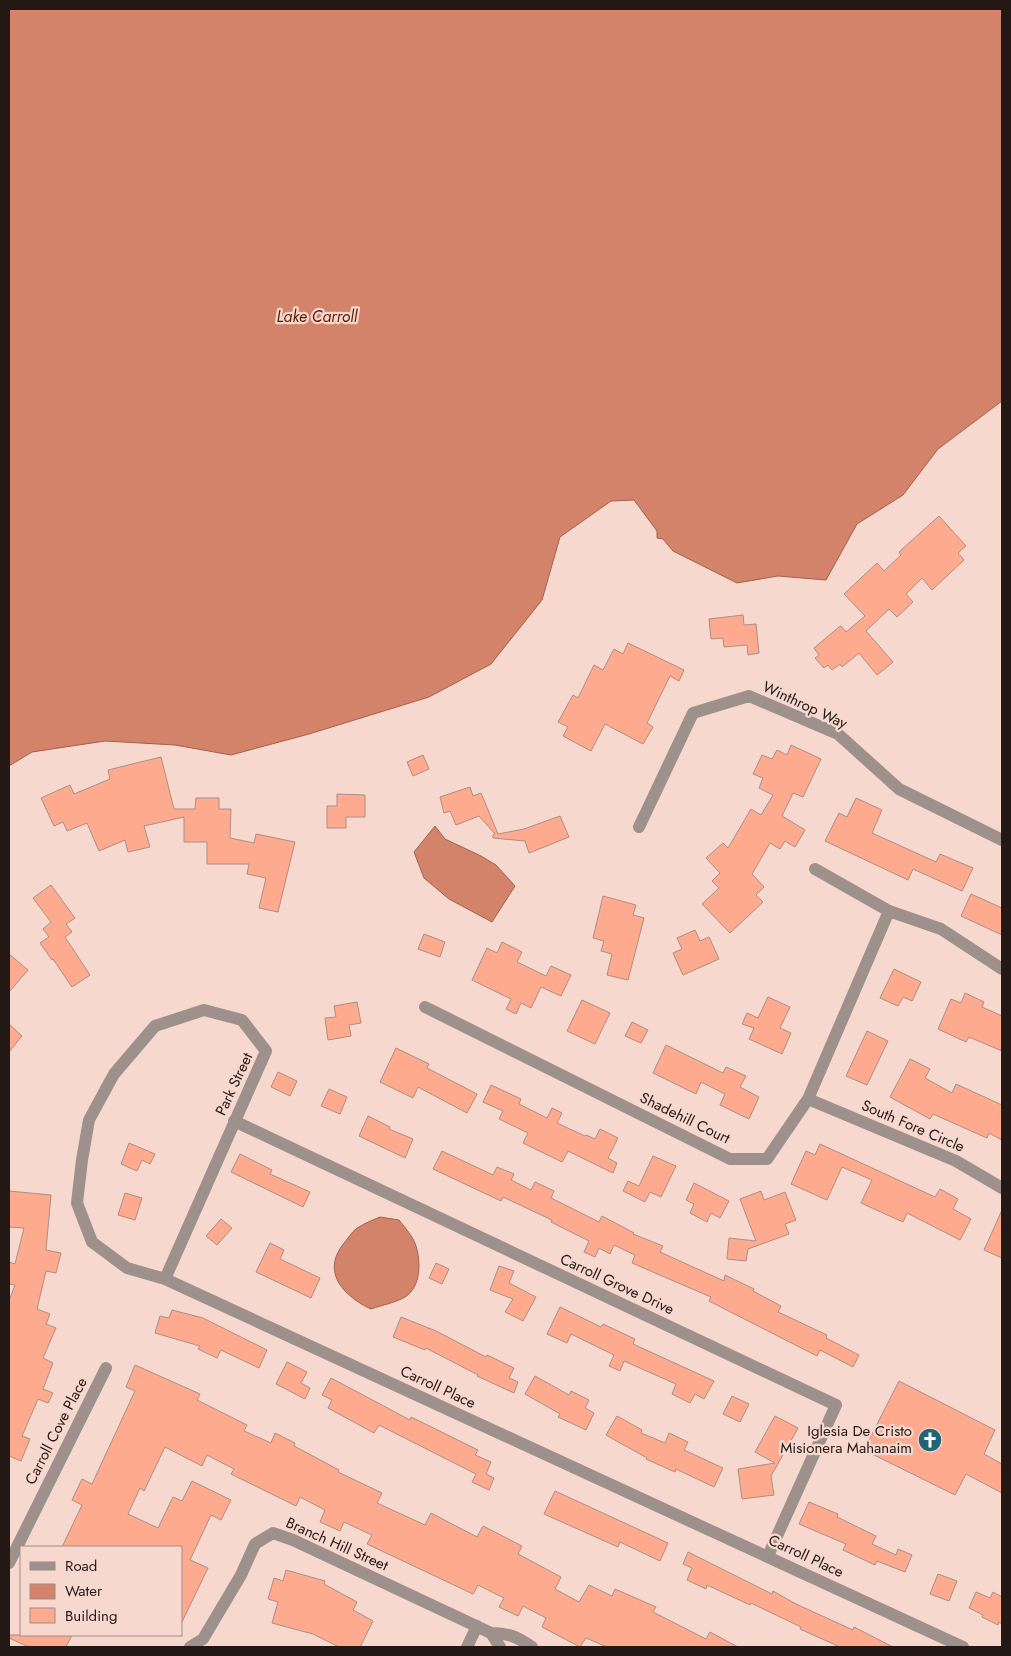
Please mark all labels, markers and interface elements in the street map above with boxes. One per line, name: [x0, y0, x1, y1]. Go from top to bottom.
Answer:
water label: Lake Carroll: [277, 305, 359, 328]
street label: Winthrop Way: [759, 676, 851, 734]
street label: Park Street: [210, 1049, 258, 1119]
street label: Shadehill Court: [636, 1087, 734, 1150]
street label: South Fore Circle: [858, 1094, 968, 1158]
street label: Carroll Grove Drive: [556, 1248, 678, 1320]
street label: Carroll Place: [397, 1360, 480, 1414]
street label: Carroll Cove Place: [19, 1373, 93, 1488]
place label: Iglesia De Cristo Misionera Mahanaim: [780, 1420, 912, 1459]
church icon: Iglesia De Cristo Misionera Mahanaim: [917, 1427, 943, 1453]
street label: Branch Hill Street: [282, 1512, 392, 1577]
street label: Carroll Place: [765, 1529, 848, 1583]
legend: [20, 1546, 182, 1636]
text: Road: [65, 1555, 97, 1577]
text: Water: [65, 1580, 103, 1602]
text: Building: [65, 1605, 117, 1627]

